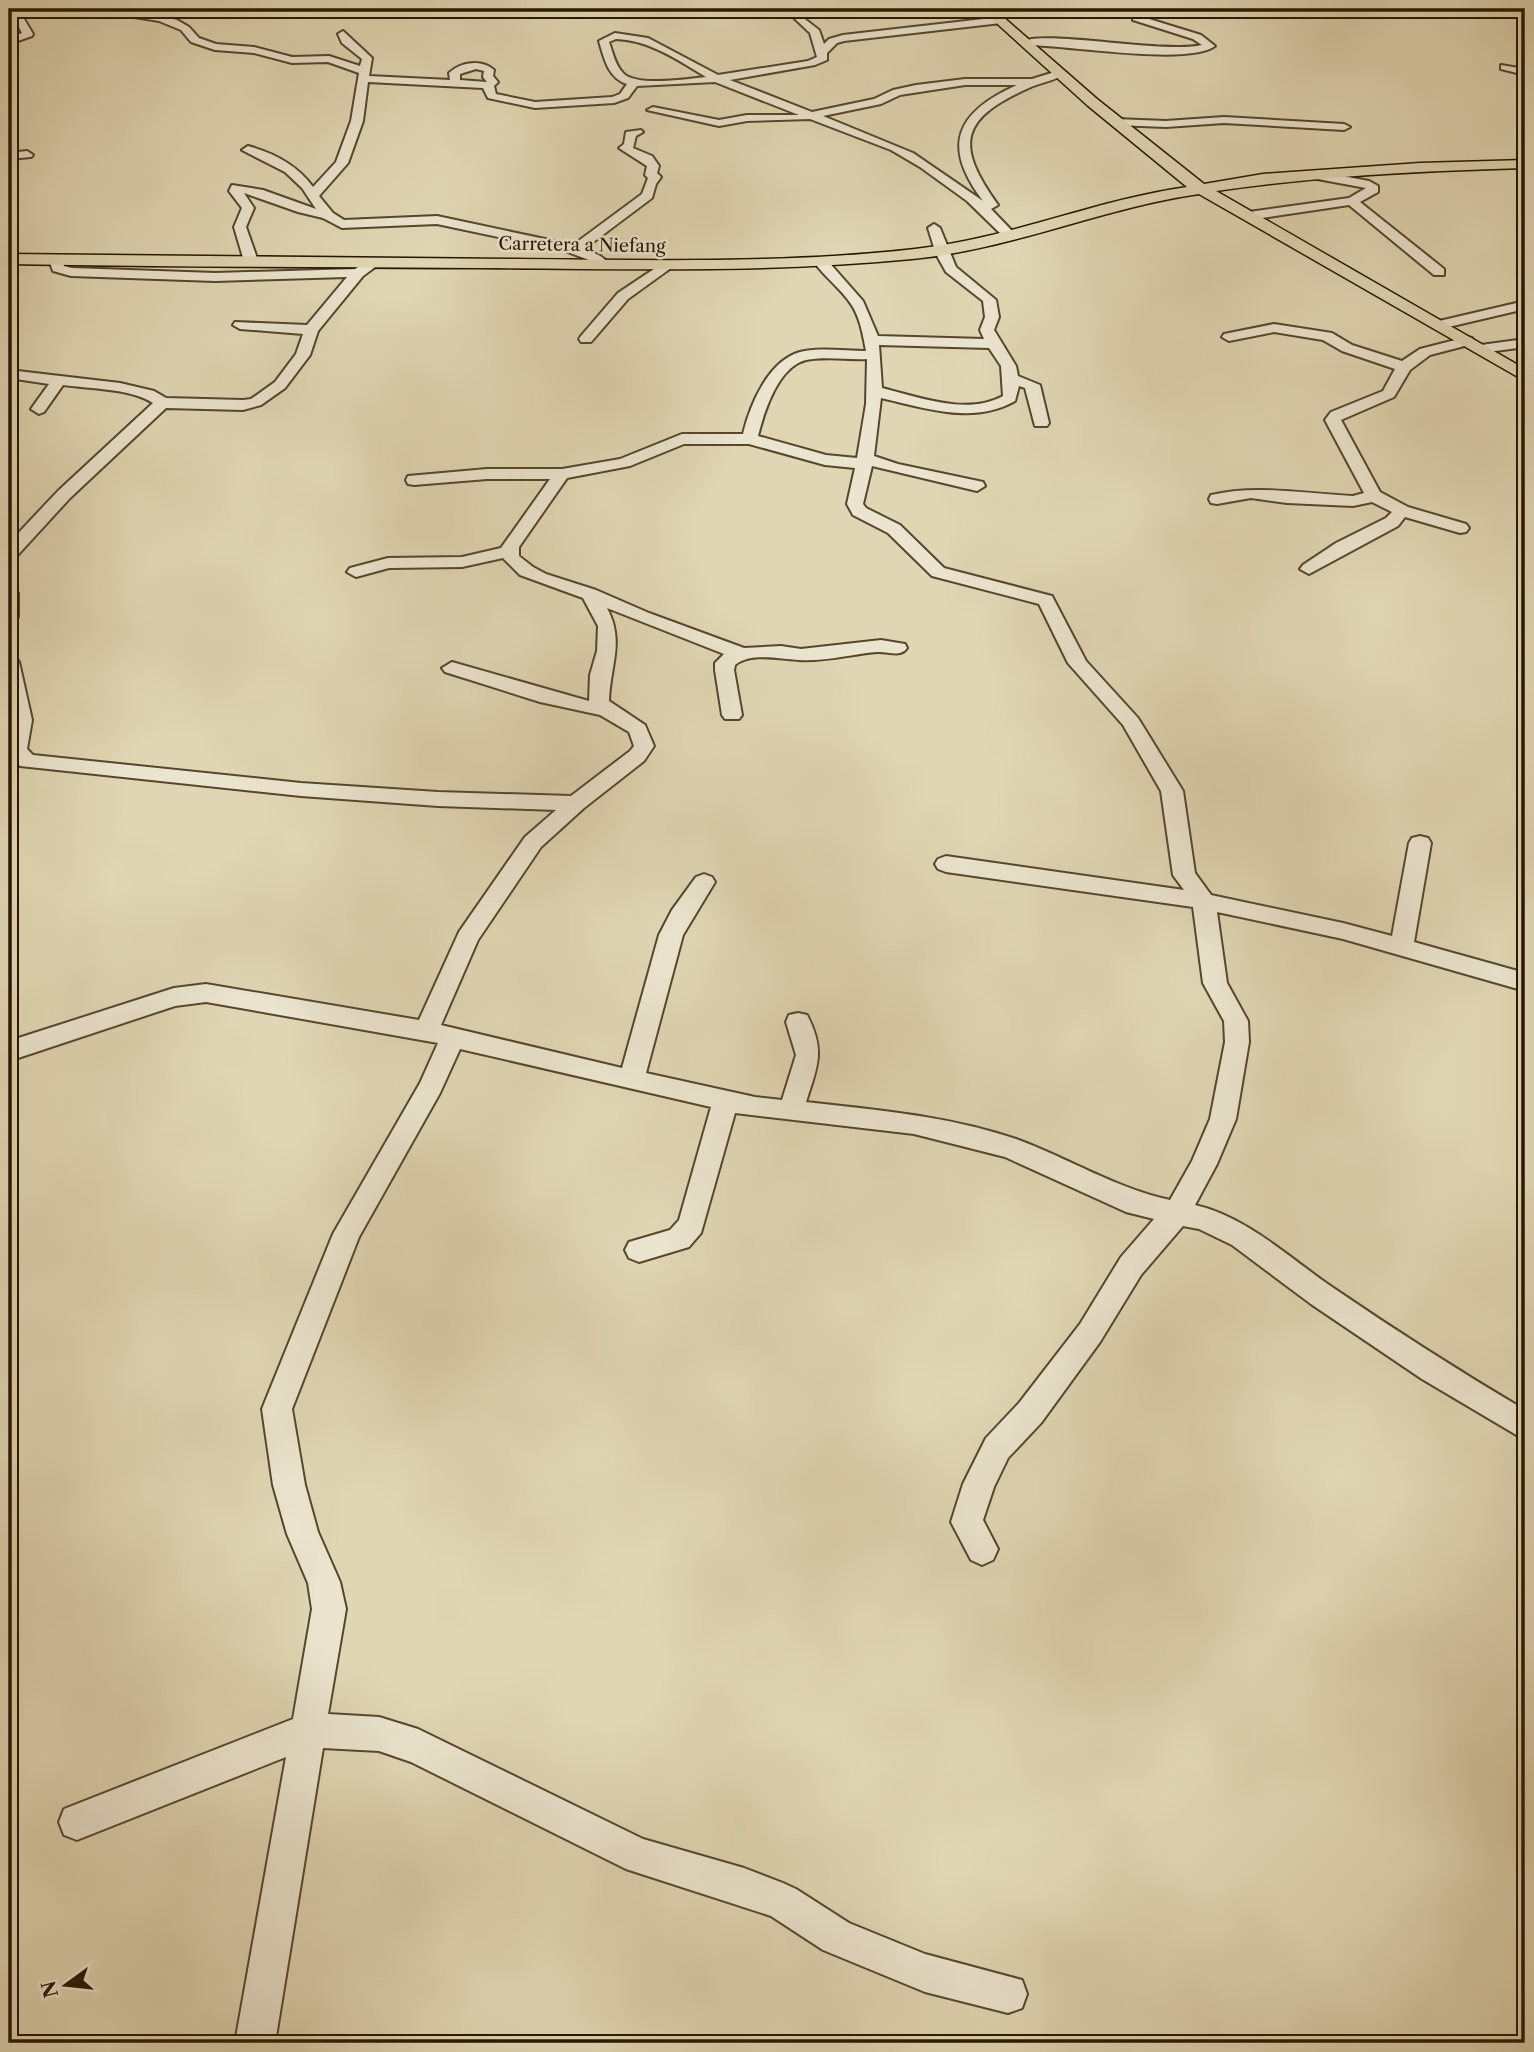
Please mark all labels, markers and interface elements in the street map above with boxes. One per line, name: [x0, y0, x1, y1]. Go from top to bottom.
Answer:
street label: Carretera a Niefang: [498, 233, 666, 257]
north arrow: [32, 1951, 102, 2021]
text: N: [37, 1978, 63, 2000]

